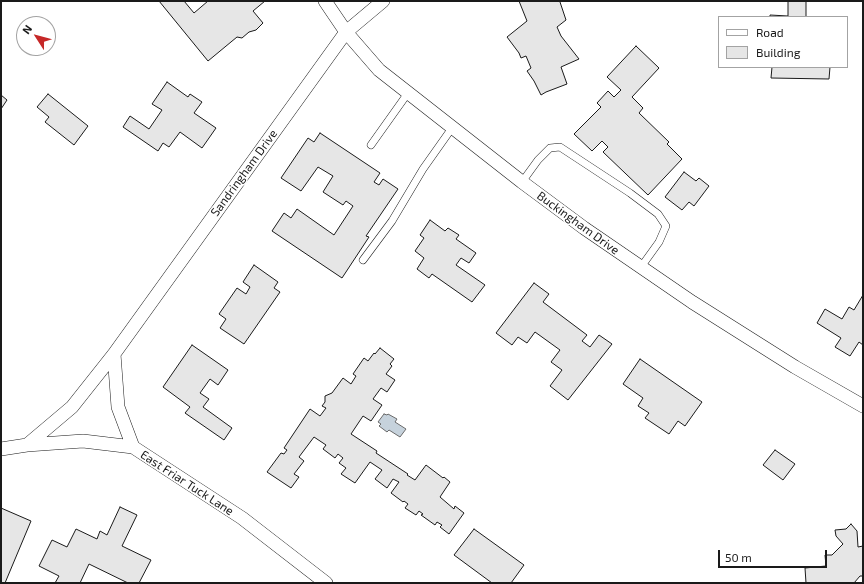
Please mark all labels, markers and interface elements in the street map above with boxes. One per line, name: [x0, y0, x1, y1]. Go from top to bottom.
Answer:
north arrow: [16, 16, 56, 56]
legend: [718, 16, 848, 68]
text: N: [19, 22, 34, 36]
text: Road: [756, 25, 784, 39]
text: Building: [756, 45, 800, 59]
street label: Sandringham Drive: [208, 127, 280, 219]
street label: Buckingham Drive: [534, 188, 622, 258]
street label: East Friar Tuck Lane: [138, 447, 236, 519]
scale bar: [720, 542, 829, 568]
text: 50 m: [725, 550, 752, 564]

